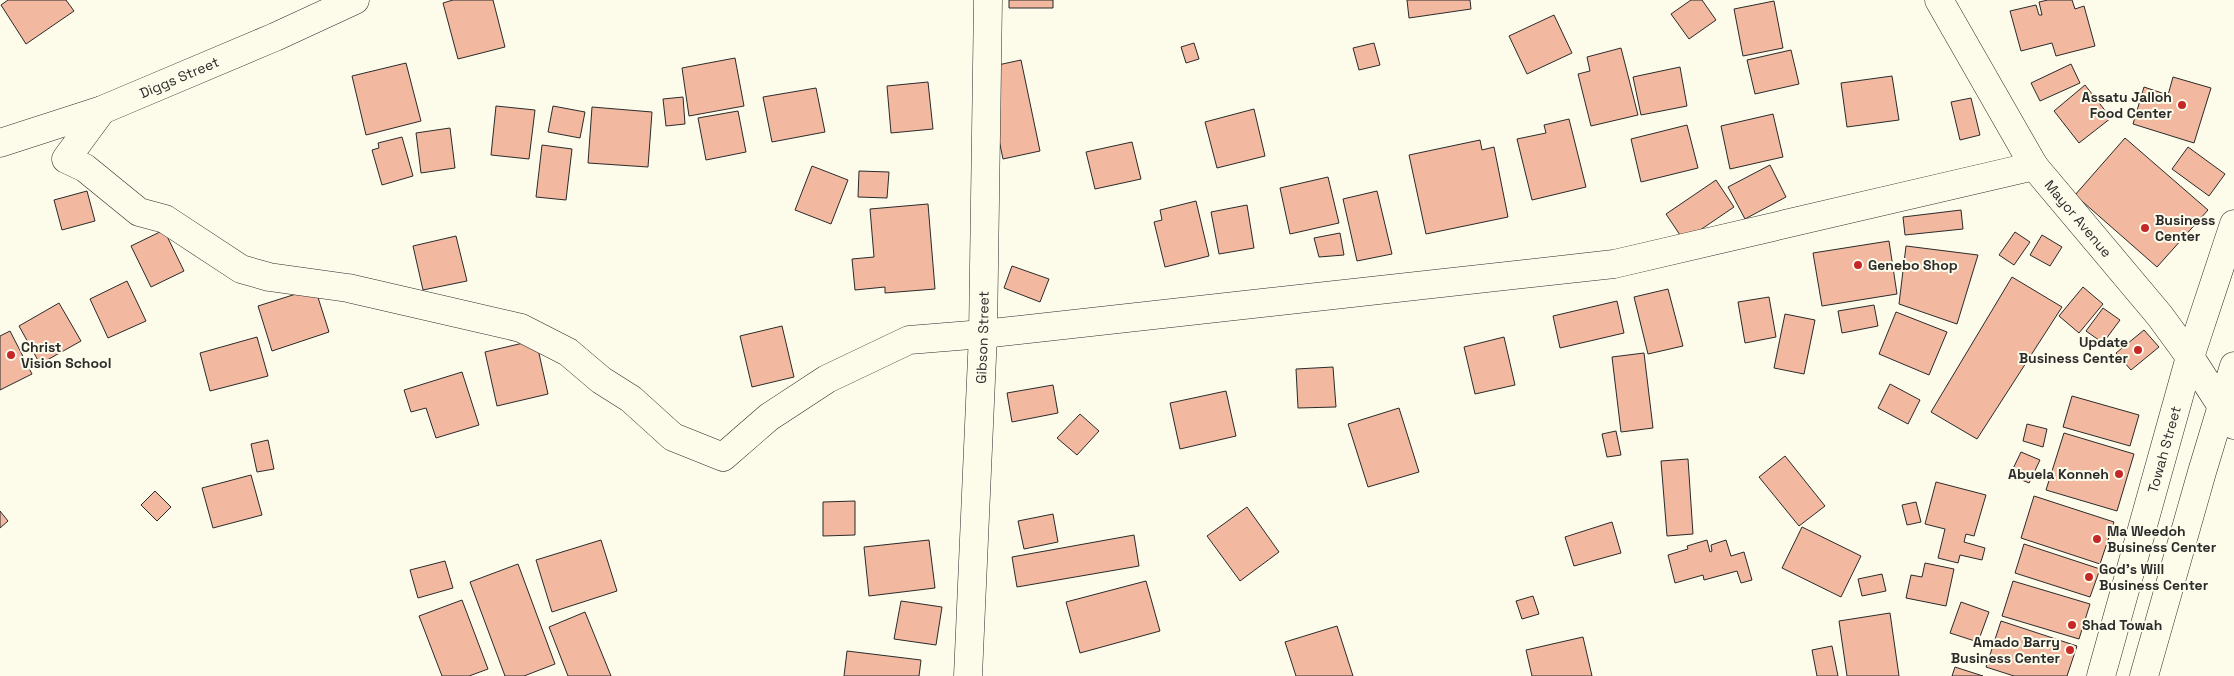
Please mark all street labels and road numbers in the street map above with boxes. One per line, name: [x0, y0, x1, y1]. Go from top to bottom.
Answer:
street label: Diggs Street: [137, 53, 222, 102]
street label: Mayor Avenue: [2041, 176, 2116, 261]
street label: Gibson Street: [972, 291, 993, 384]
street label: Towah Street: [2143, 404, 2185, 495]

